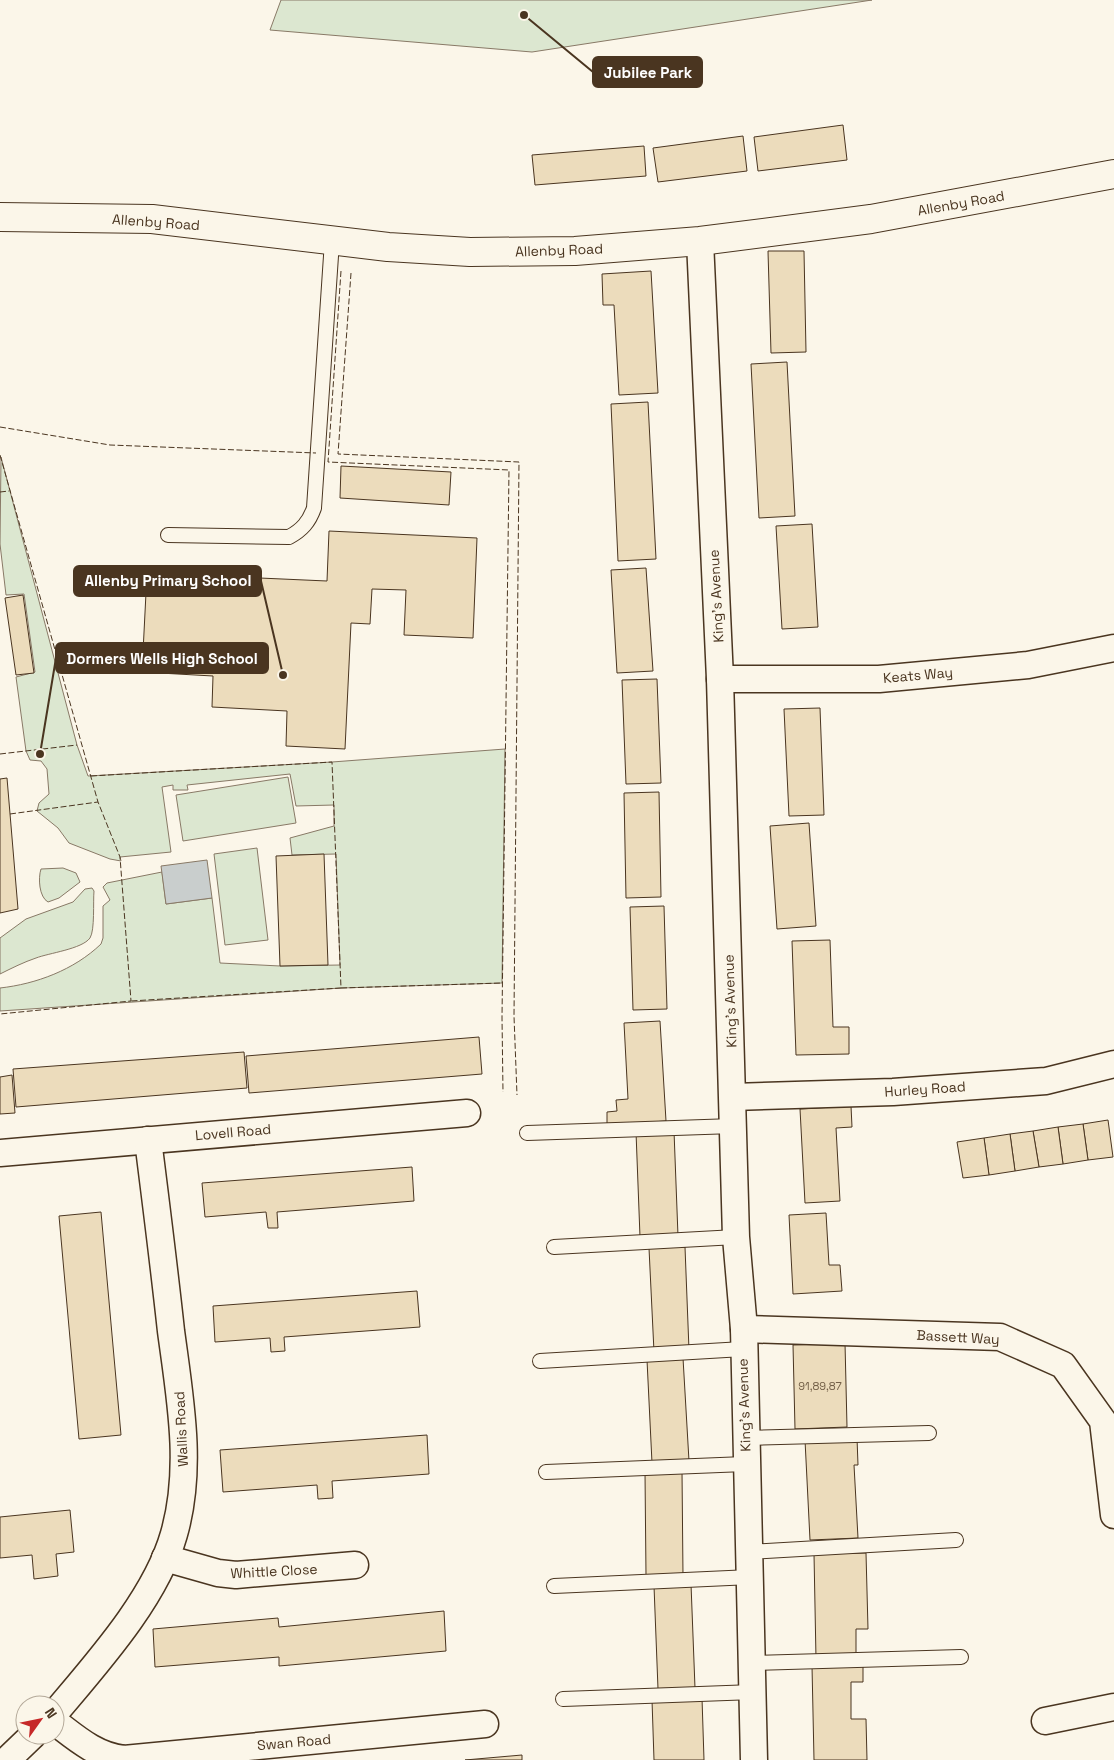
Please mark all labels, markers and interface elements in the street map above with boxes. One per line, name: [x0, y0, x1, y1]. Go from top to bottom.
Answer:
callout: Jubilee Park: [593, 57, 702, 87]
text: Jubilee Park: [604, 63, 693, 82]
street label: Allenby Road: [916, 186, 1006, 220]
street label: Allenby Road: [111, 210, 201, 234]
street label: Allenby Road: [515, 239, 603, 261]
street label: King's Avenue: [705, 549, 727, 643]
callout: Allenby Primary School: [74, 566, 261, 596]
text: Allenby Primary School: [85, 571, 251, 590]
callout: Dormers Wells High School: [56, 643, 268, 673]
text: Dormers Wells High School: [66, 649, 258, 668]
street label: Keats Way: [882, 663, 954, 687]
street label: King's Avenue: [719, 954, 741, 1048]
street label: Hurley Road: [884, 1077, 966, 1101]
street label: Lovell Road: [194, 1120, 272, 1144]
street label: Bassett Way: [916, 1326, 1000, 1348]
street label: King's Avenue: [733, 1358, 755, 1452]
house number: 91,89,87: [798, 1379, 842, 1393]
street label: Wallis Road: [170, 1391, 192, 1467]
street label: Whittle Close: [230, 1560, 318, 1582]
north arrow: [15, 1695, 65, 1745]
text: N: [41, 1704, 61, 1722]
street label: Swan Road: [256, 1730, 332, 1754]

